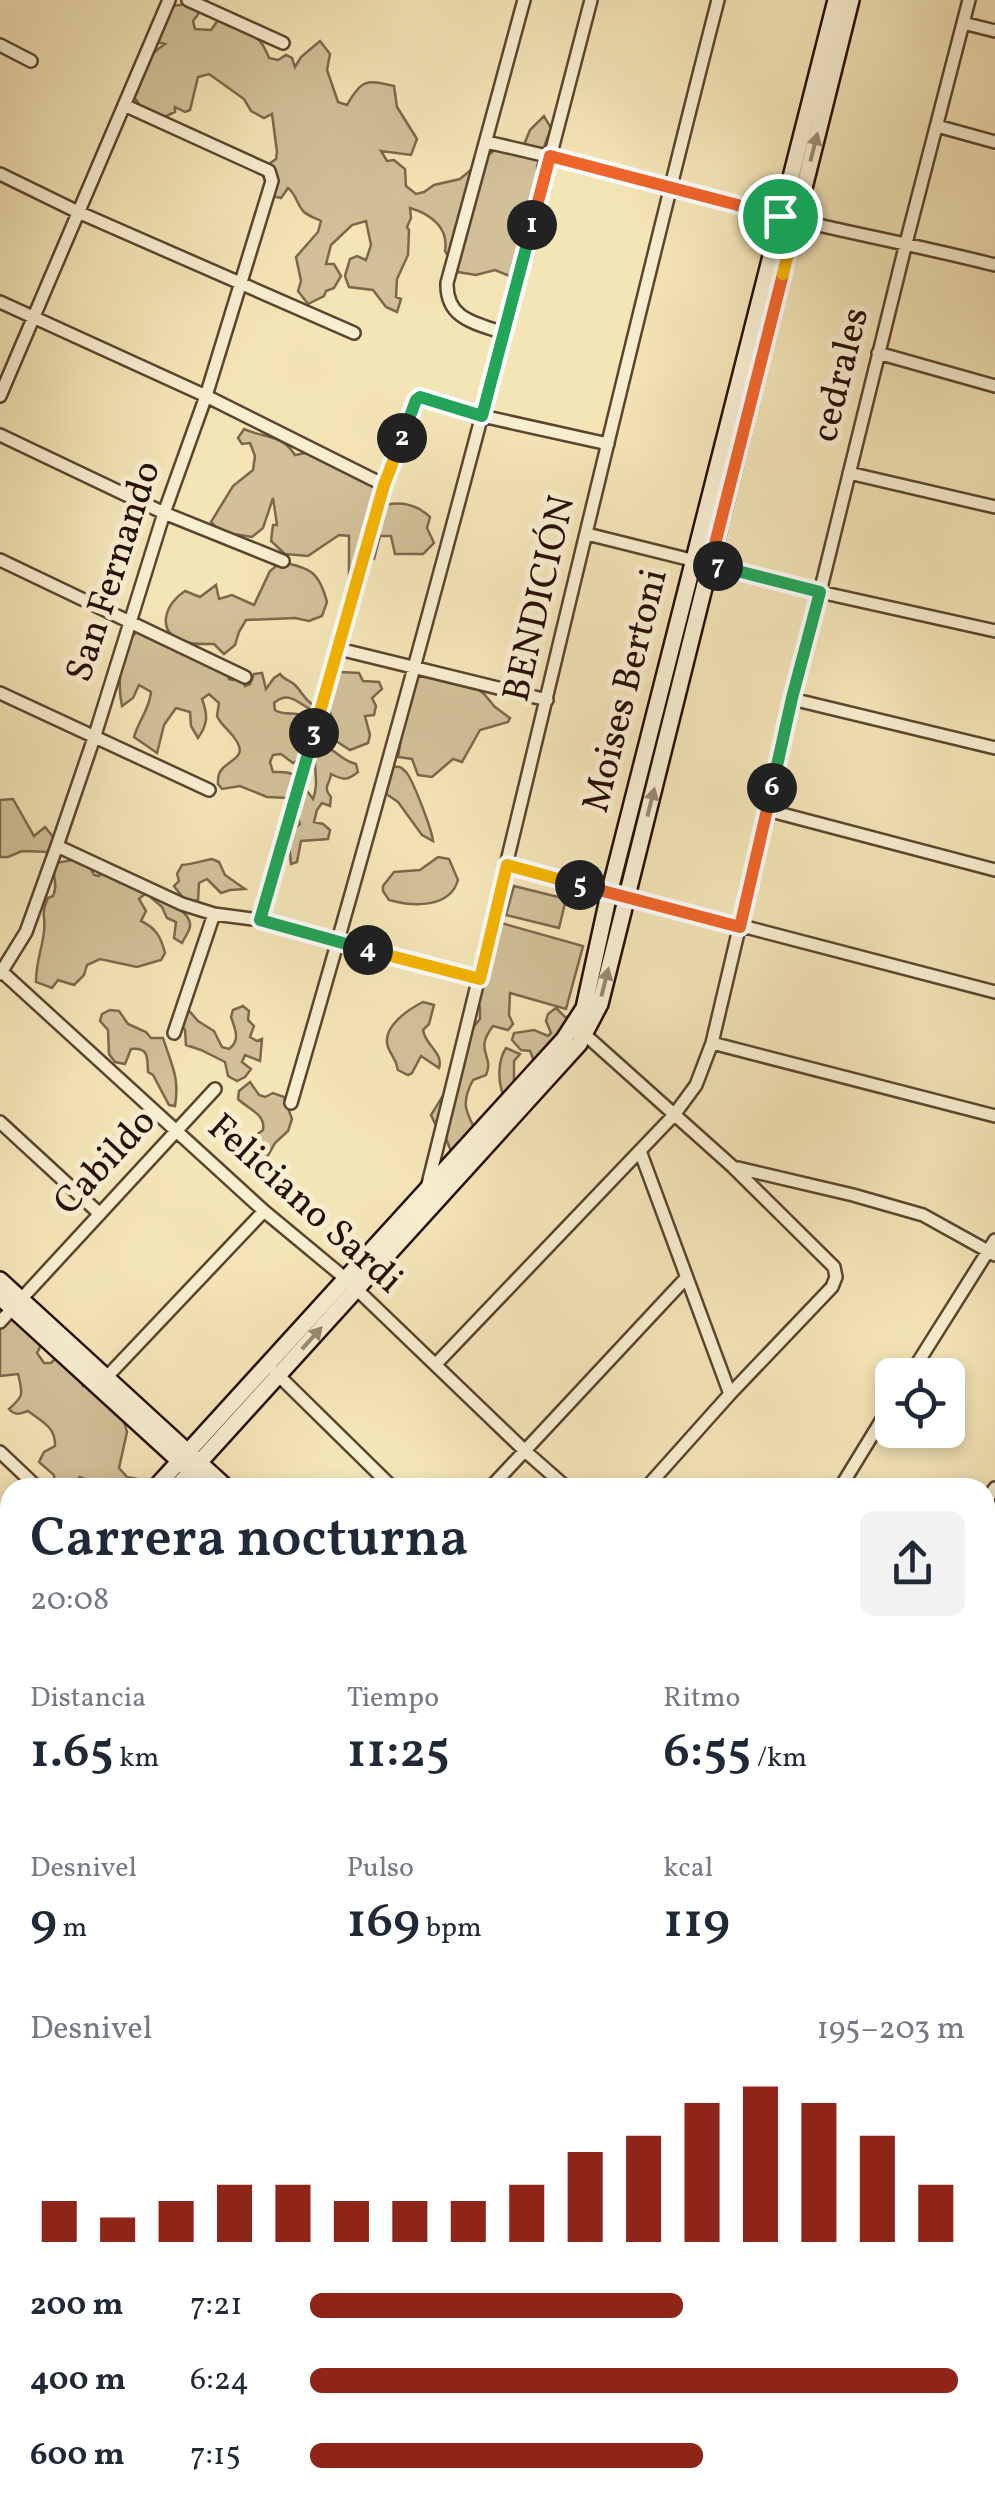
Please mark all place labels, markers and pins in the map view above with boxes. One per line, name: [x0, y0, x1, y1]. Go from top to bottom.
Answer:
pin: [738, 174, 823, 259]
pin: 1: [507, 200, 557, 250]
pin: 2: [377, 413, 427, 463]
pin: 7: [693, 541, 743, 591]
pin: 3: [289, 708, 339, 758]
pin: 6: [747, 763, 797, 813]
pin: 5: [555, 860, 605, 910]
pin: 4: [343, 925, 393, 975]

